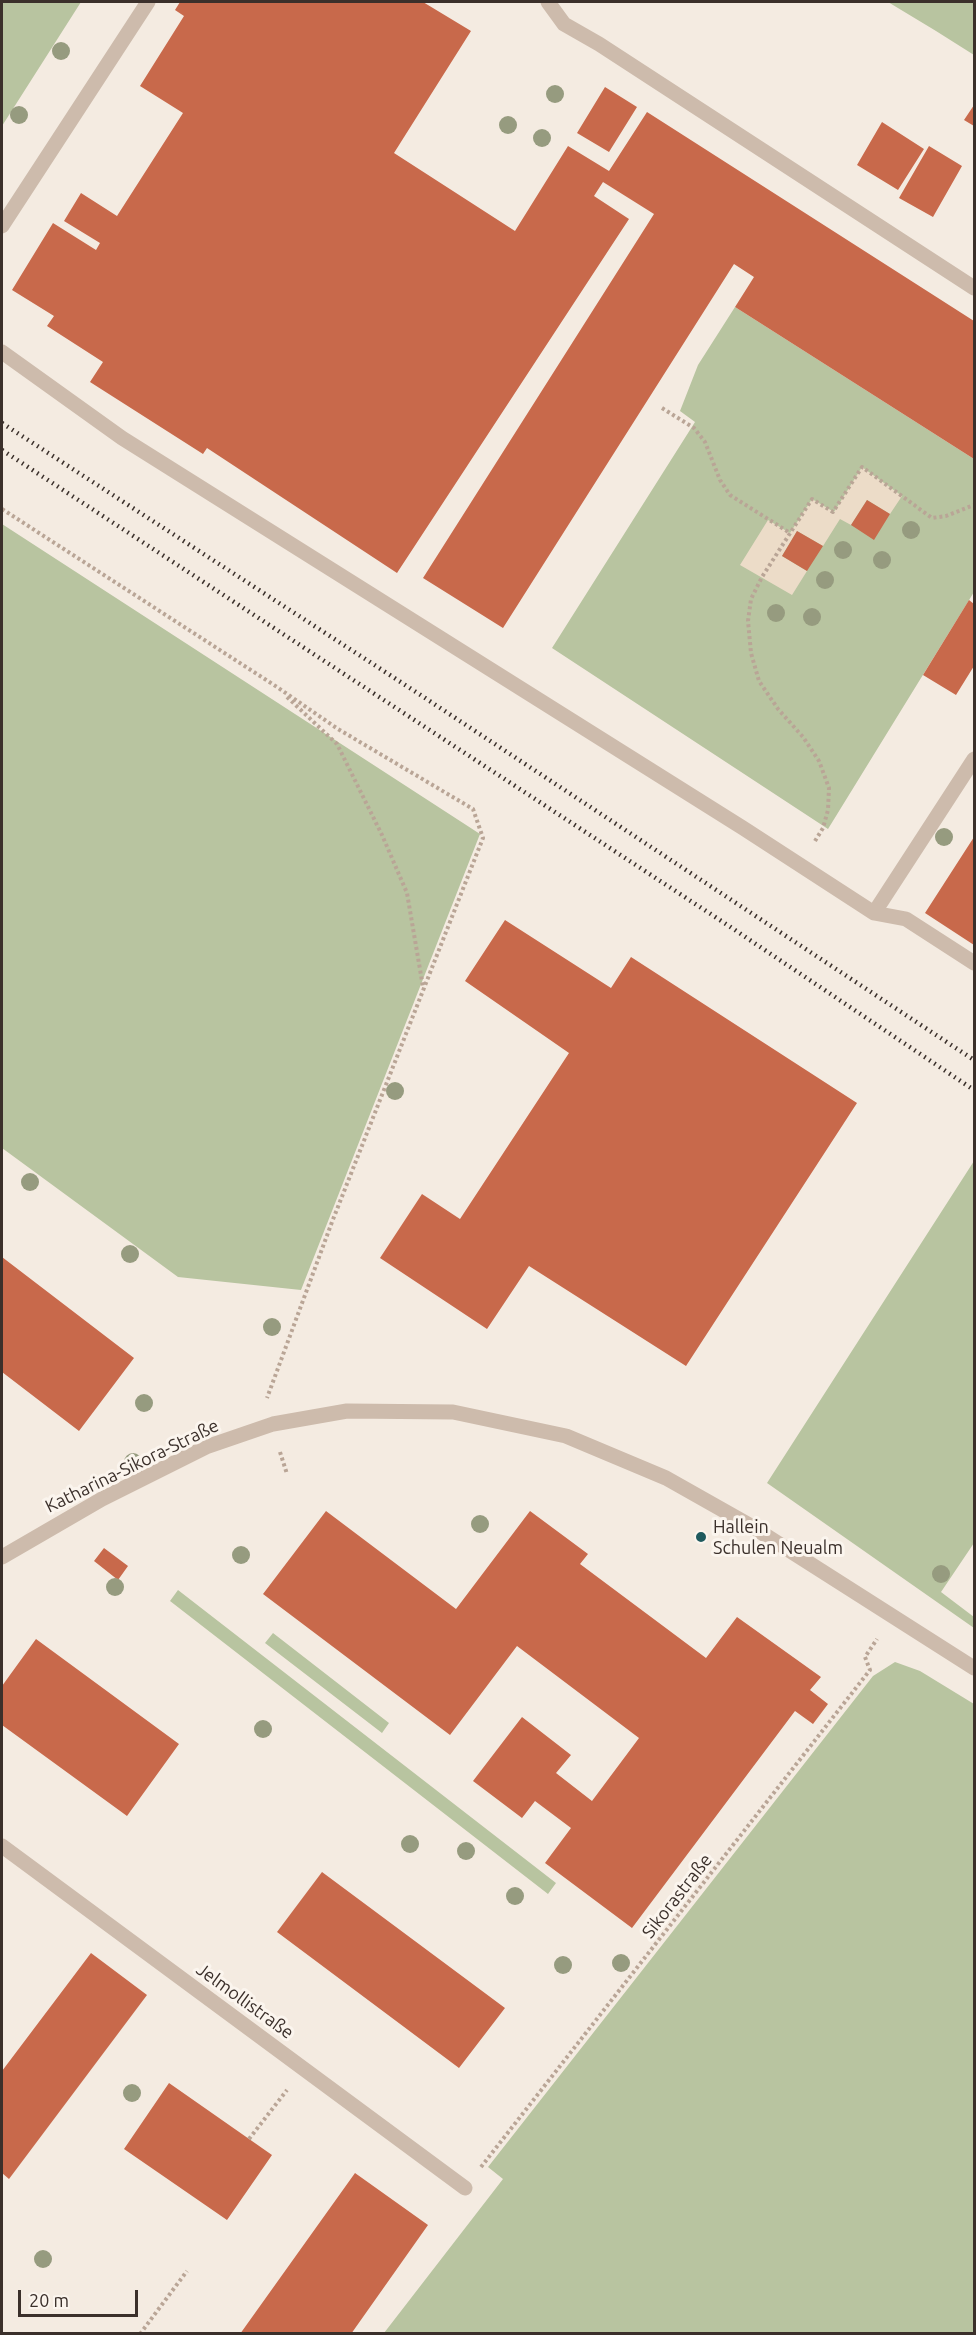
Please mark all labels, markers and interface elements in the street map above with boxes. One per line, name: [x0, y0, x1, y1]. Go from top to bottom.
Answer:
street label: Katharina-Sikora-Straße: [42, 1415, 222, 1517]
place label: Hallein Schulen Neualm: [713, 1516, 843, 1558]
marker: Hallein Schulen Neualm: [694, 1530, 708, 1544]
street label: Sikorastraße: [637, 1850, 717, 1942]
street label: Jelmollistraße: [192, 1958, 298, 2044]
scale bar: [21, 2278, 141, 2316]
text: 20 m: [29, 2290, 69, 2310]

